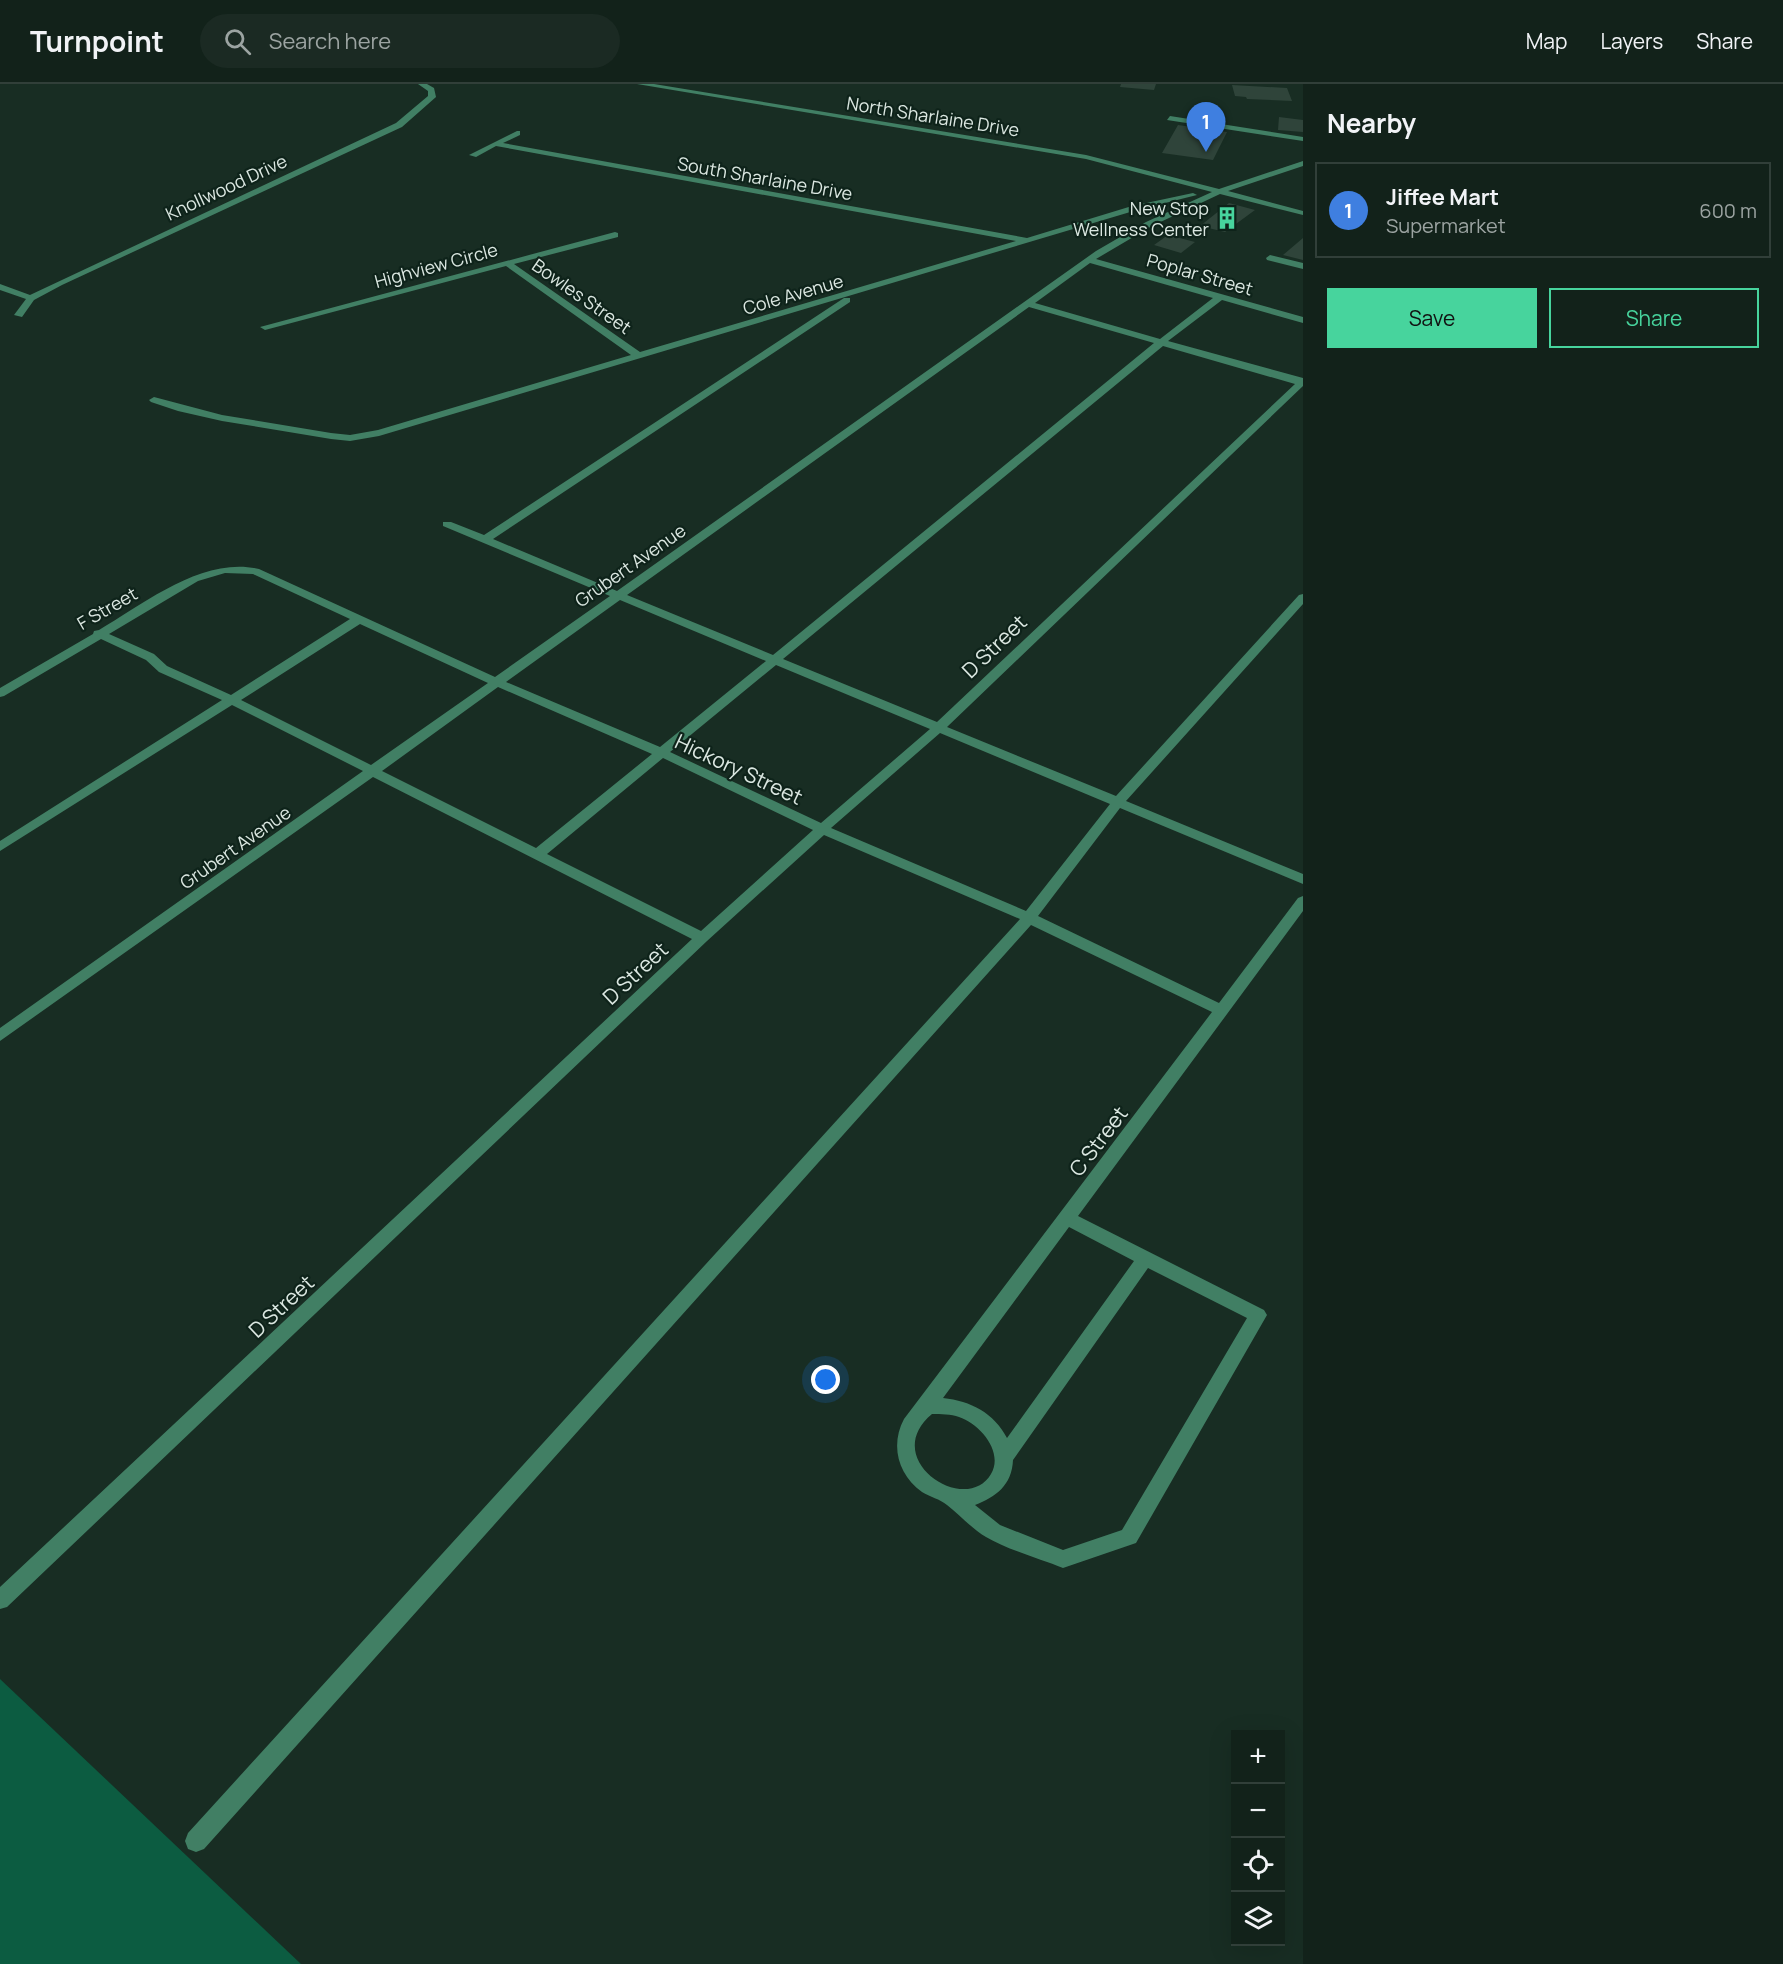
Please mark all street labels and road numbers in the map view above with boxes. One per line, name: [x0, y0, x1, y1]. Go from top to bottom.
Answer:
street label: North Sharlaine Drive: [845, 91, 1021, 141]
street label: Knollwood Drive: [161, 148, 291, 226]
street label: South Sharlaine Drive: [676, 151, 854, 205]
street label: Highview Circle: [372, 237, 500, 293]
street label: Poplar Street: [1144, 247, 1256, 301]
street label: Bowles Street: [528, 253, 636, 339]
street label: Cole Avenue: [740, 268, 846, 320]
street label: Grubert Avenue: [570, 518, 690, 612]
street label: F Street: [73, 581, 141, 635]
street label: D Street: [956, 608, 1032, 684]
street label: Hickory Street: [671, 727, 807, 811]
street label: Grubert Avenue: [175, 800, 295, 894]
street label: D Street: [596, 935, 674, 1011]
street label: C Street: [1062, 1100, 1134, 1182]
street label: D Street: [242, 1268, 320, 1344]

